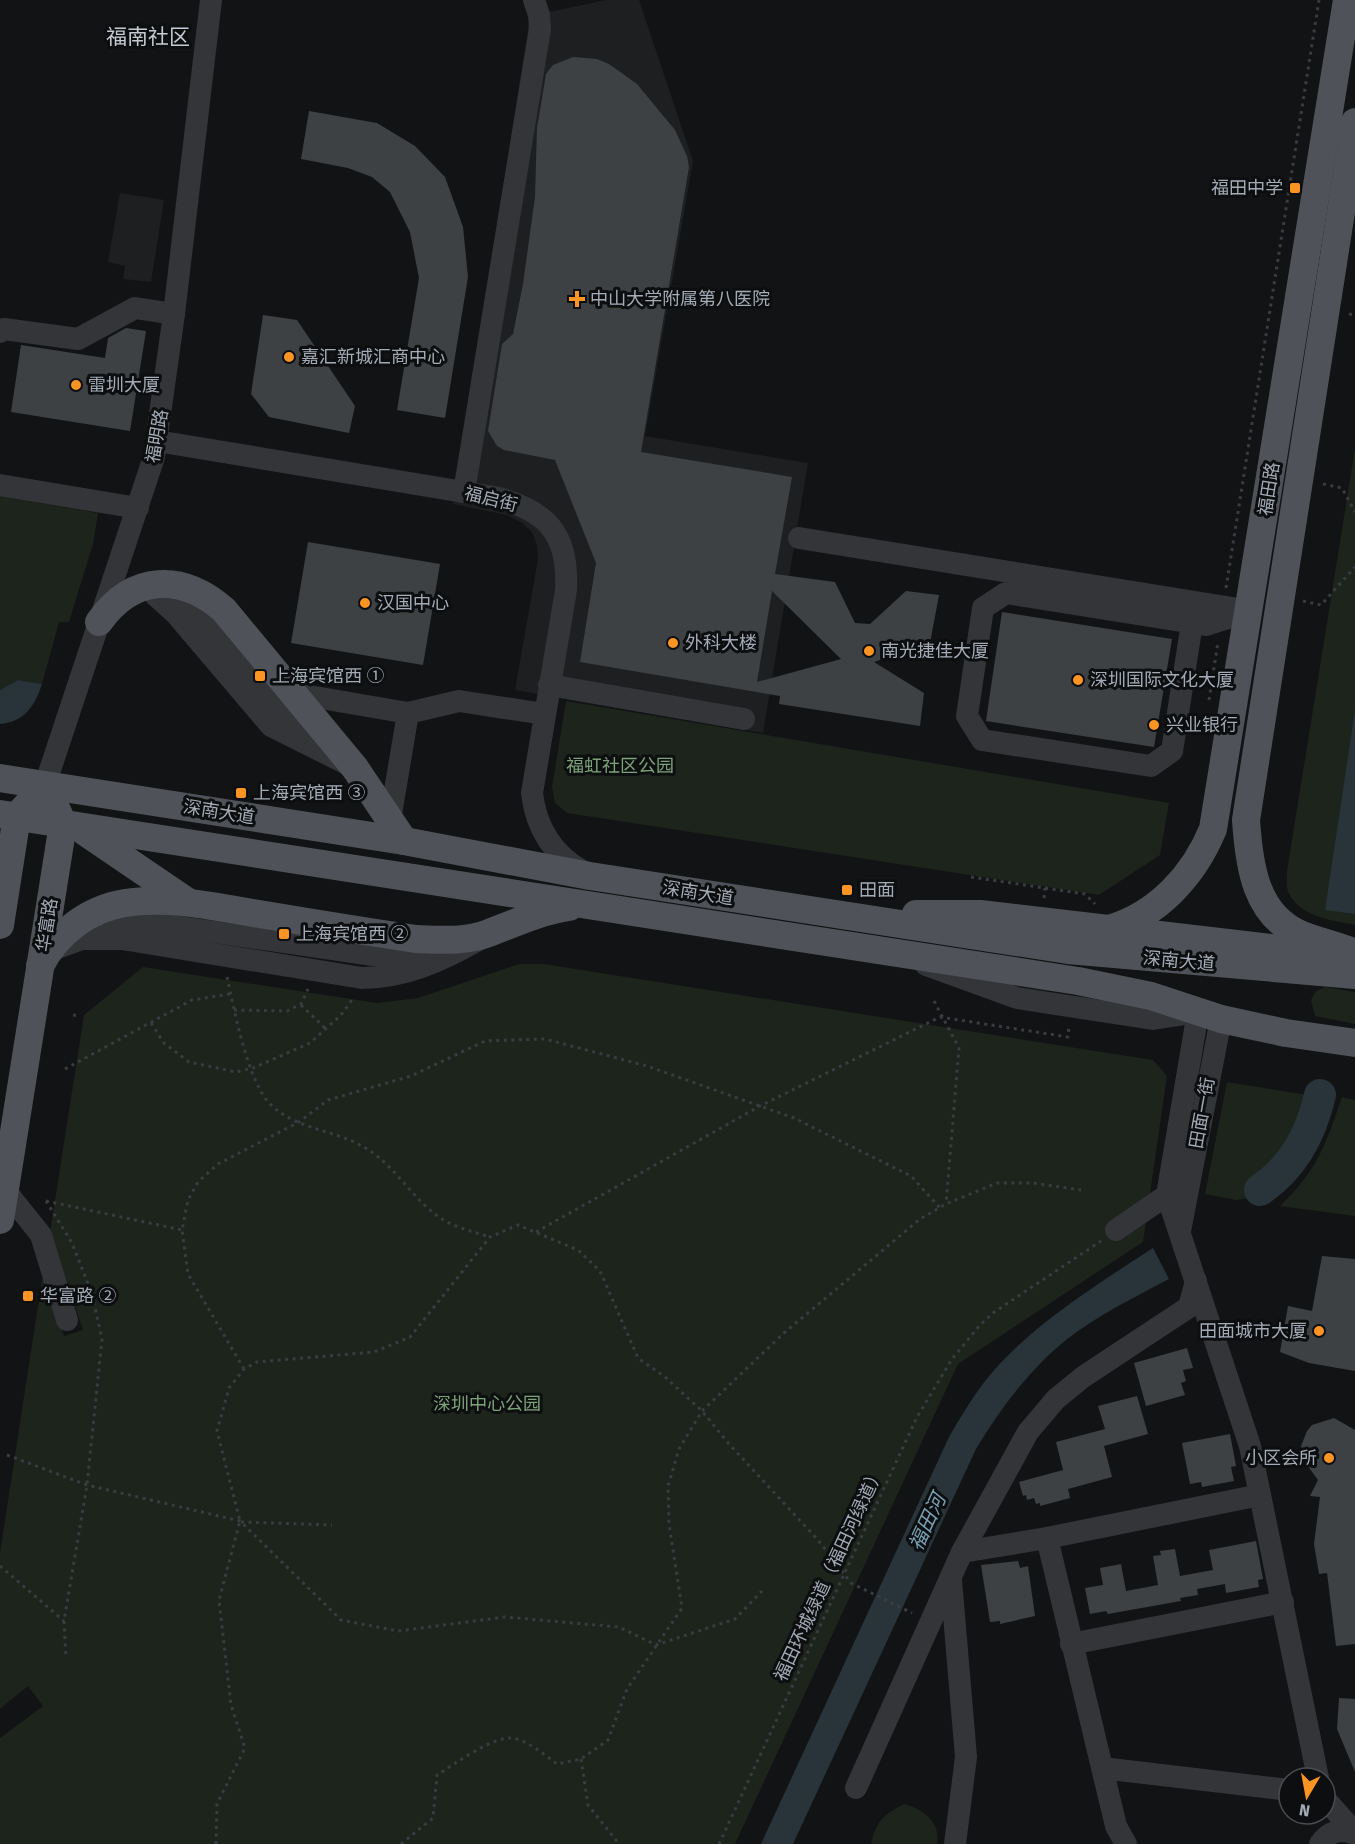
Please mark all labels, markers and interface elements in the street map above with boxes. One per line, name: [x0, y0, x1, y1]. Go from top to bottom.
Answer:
district label: 福南社区: [106, 24, 190, 50]
place label: 福田中学: [1211, 177, 1283, 199]
marker: 福田中学: [1288, 181, 1302, 195]
place label: 中山大学附属第八医院: [590, 288, 770, 310]
marker: 中山大学附属第八医院: [568, 290, 586, 308]
place label: 嘉汇新城汇商中心: [301, 346, 445, 368]
marker: 嘉汇新城汇商中心: [282, 350, 296, 364]
place label: 雷圳大厦: [88, 374, 160, 396]
marker: 雷圳大厦: [69, 378, 83, 392]
street label: 福明路: [141, 408, 173, 464]
street label: 福田路: [1254, 461, 1284, 517]
street label: 福启街: [462, 482, 520, 516]
place label: 汉国中心: [377, 592, 449, 614]
marker: 汉国中心: [358, 596, 372, 610]
place label: 外科大楼: [685, 632, 757, 654]
marker: 外科大楼: [666, 636, 680, 650]
place label: 南光捷佳大厦: [881, 640, 989, 662]
marker: 南光捷佳大厦: [862, 644, 876, 658]
place label: 上海宾馆西 ①: [272, 665, 385, 687]
marker: 上海宾馆西 ①: [253, 669, 267, 683]
place label: 深圳国际文化大厦: [1090, 669, 1234, 691]
marker: 深圳国际文化大厦: [1071, 673, 1085, 687]
place label: 兴业银行: [1166, 714, 1238, 736]
marker: 兴业银行: [1147, 718, 1161, 732]
park label: 福虹社区公园: [566, 755, 674, 777]
place label: 上海宾馆西 ③: [253, 782, 366, 804]
marker: 上海宾馆西 ③: [234, 786, 248, 800]
street label: 深南大道: [182, 796, 256, 828]
street label: 深南大道: [661, 877, 735, 909]
place label: 田面: [859, 879, 895, 901]
marker: 田面: [840, 883, 854, 897]
street label: 华富路: [32, 897, 62, 953]
place label: 上海宾馆西 ②: [296, 923, 409, 945]
marker: 上海宾馆西 ②: [277, 927, 291, 941]
street label: 深南大道: [1142, 947, 1216, 975]
street label: 田面一街: [1185, 1076, 1219, 1150]
place label: 华富路 ②: [40, 1285, 117, 1307]
marker: 华富路 ②: [21, 1289, 35, 1303]
place label: 田面城市大厦: [1199, 1320, 1307, 1342]
marker: 田面城市大厦: [1312, 1324, 1326, 1338]
park label: 深圳中心公园: [433, 1393, 541, 1415]
place label: 小区会所: [1245, 1447, 1317, 1469]
marker: 小区会所: [1322, 1451, 1336, 1465]
street label: 福田环城绿道（福田河绿道）: [770, 1463, 888, 1685]
water label: 福田河: [903, 1486, 952, 1554]
north arrow: [1277, 1766, 1337, 1826]
text: N: [1298, 1800, 1311, 1821]

